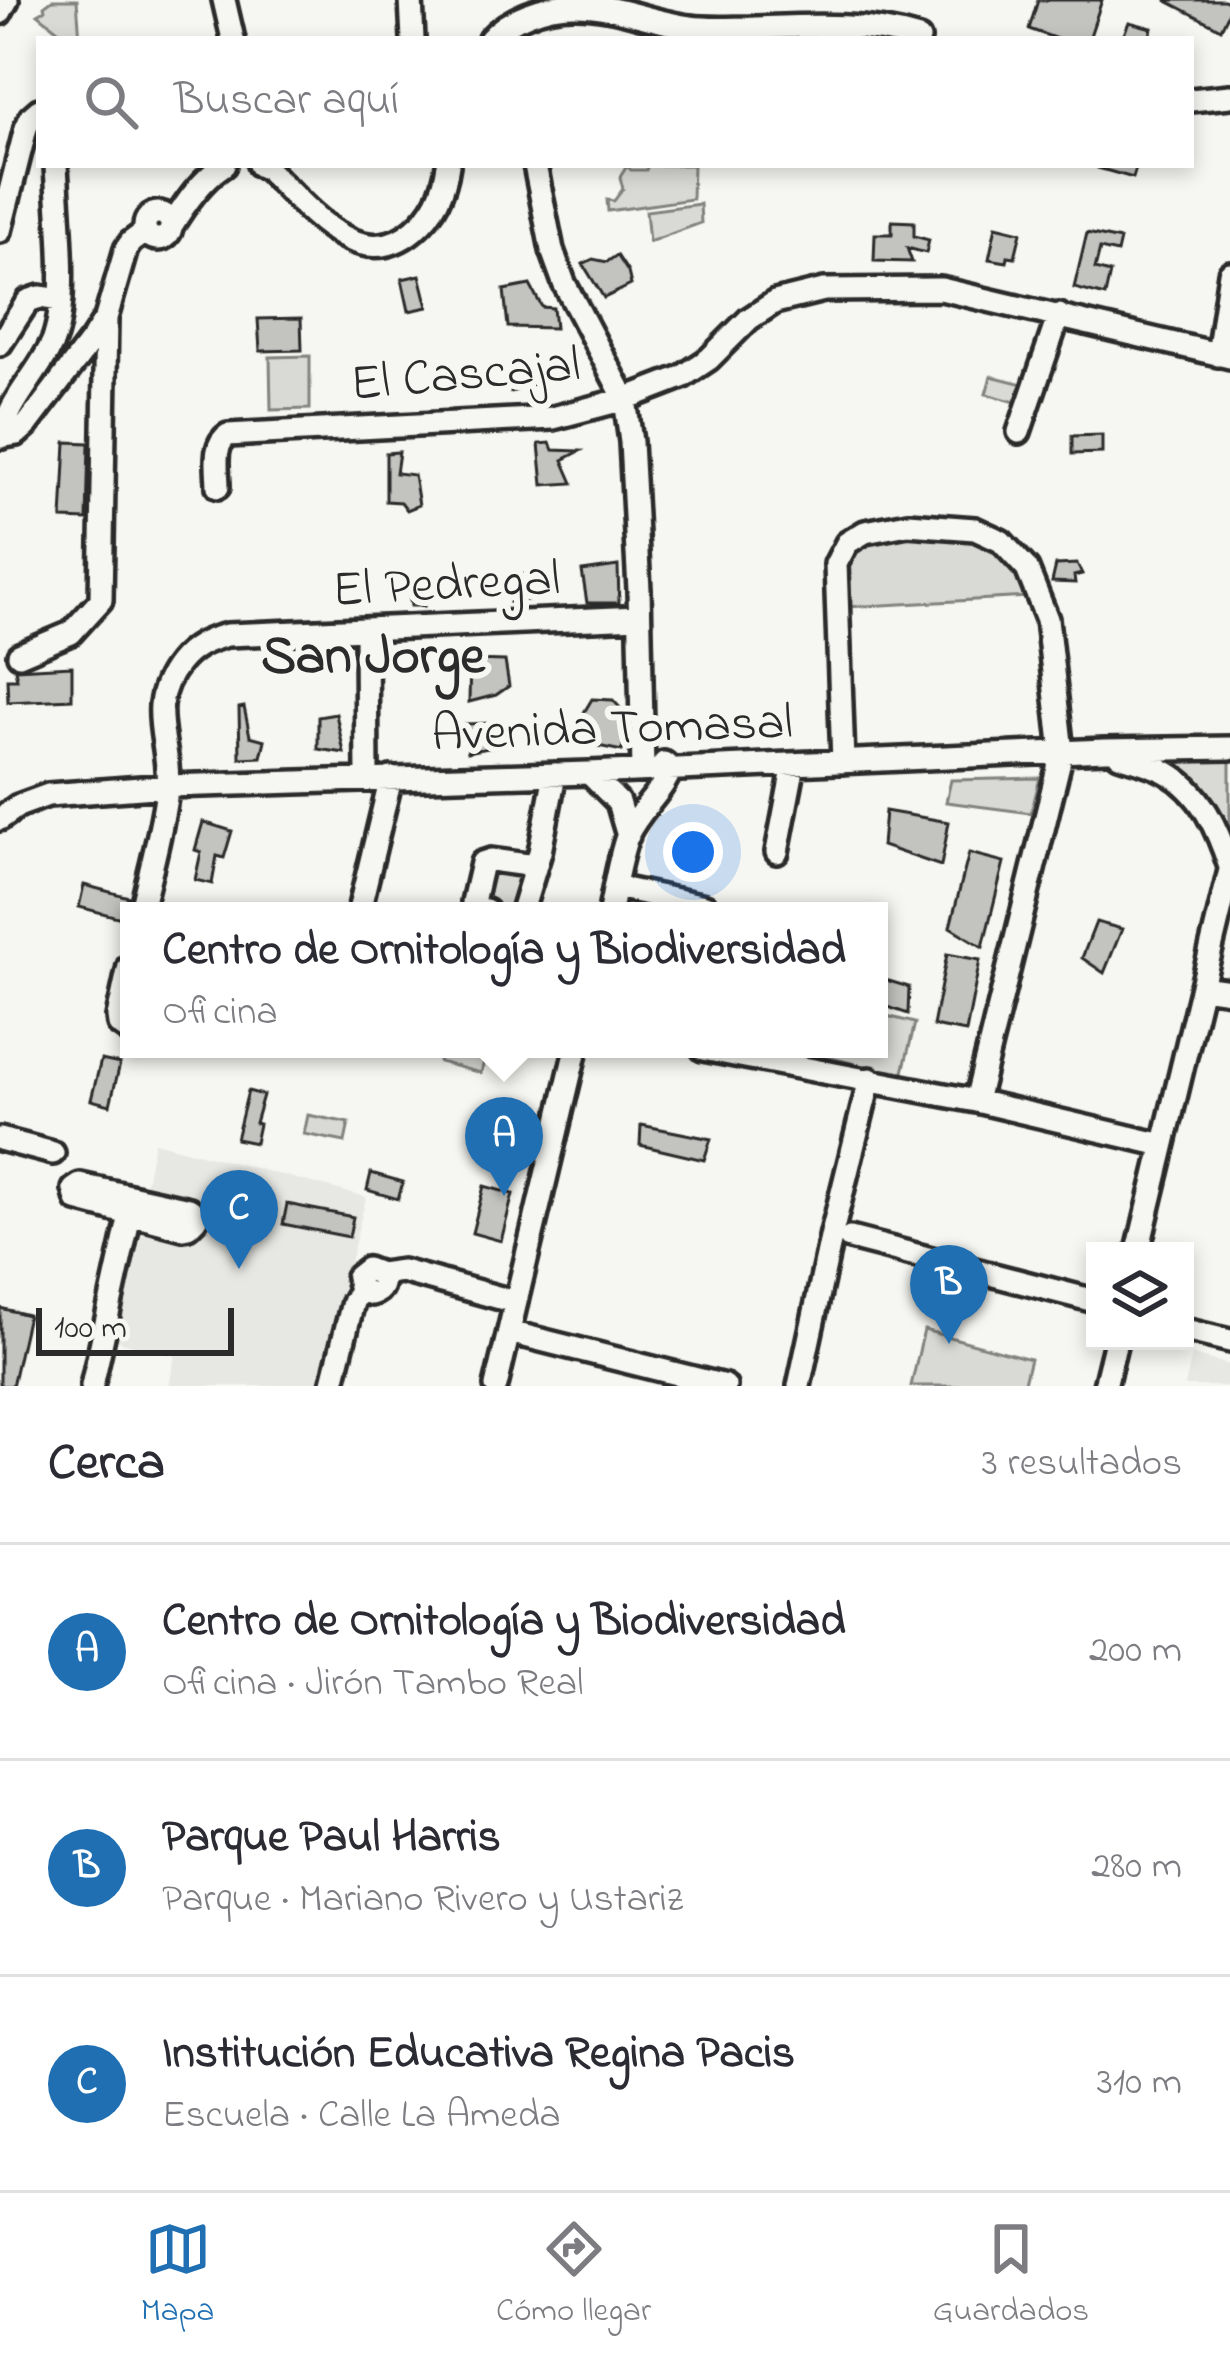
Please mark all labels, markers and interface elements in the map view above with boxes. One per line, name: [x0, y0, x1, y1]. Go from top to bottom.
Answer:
search box: [36, 36, 1194, 168]
icon: search: [78, 69, 144, 135]
text: Buscar aquí: [174, 69, 399, 135]
street label: El Cascajal: [348, 329, 583, 424]
street label: El Pedregal: [331, 543, 562, 630]
district label: San Jorge: [261, 620, 487, 700]
street label: Avenida Tomasal: [430, 687, 794, 774]
your location: [663, 822, 723, 882]
popup: [120, 902, 888, 1058]
text: Centro de Ornitología y Biodiversidad: [162, 919, 846, 985]
text: Oficina: [162, 985, 278, 1042]
pin: A: [465, 1097, 543, 1196]
pin: C: [200, 1170, 278, 1269]
map controls: [1086, 1242, 1194, 1350]
button: layers: [1086, 1242, 1194, 1350]
pin: B: [910, 1245, 988, 1344]
scale bar: [36, 1302, 234, 1355]
text: 100 m: [54, 1305, 127, 1353]
text: Cerca: [48, 1427, 165, 1502]
text: 3 resultados: [982, 1436, 1182, 1493]
text: Centro de Ornitología y Biodiversidad: [162, 1590, 845, 1656]
text: A: [75, 1623, 99, 1680]
text: 200 m: [1089, 1623, 1182, 1680]
text: Oficina · Jirón Tambo Real: [162, 1656, 584, 1713]
text: Parque Paul Harris: [162, 1806, 501, 1872]
text: B: [74, 1839, 100, 1896]
text: 280 m: [1091, 1839, 1182, 1896]
text: Parque · Mariano Rivero y Ustariz: [162, 1872, 683, 1929]
text: Institución Educativa Regina Pacis: [162, 2022, 795, 2088]
text: C: [76, 2055, 98, 2112]
text: 310 m: [1097, 2055, 1182, 2112]
text: Escuela · Calle La Ameda: [162, 2088, 561, 2145]
tab: Mapa: [141, 2216, 214, 2336]
tab: Cómo llegar: [496, 2216, 651, 2336]
tab: Guardados: [933, 2216, 1089, 2336]

